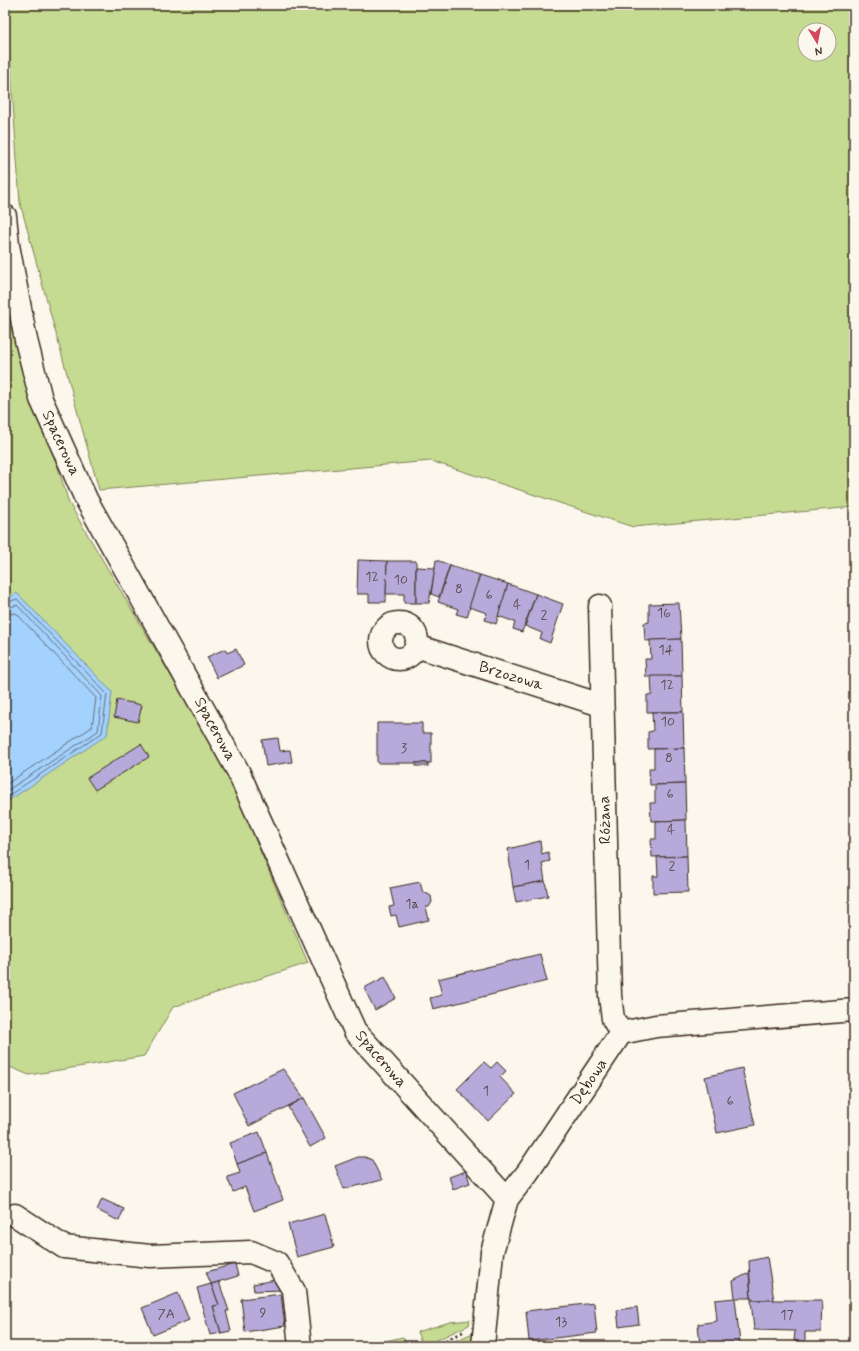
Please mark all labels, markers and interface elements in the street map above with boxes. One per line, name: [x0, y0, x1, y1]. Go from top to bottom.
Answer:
north arrow: [797, 22, 837, 62]
text: N: [814, 43, 823, 58]
street label: Spacerowa: [37, 407, 85, 479]
house number: 12: [365, 568, 379, 586]
house number: 10: [394, 571, 408, 589]
house number: 8: [455, 580, 463, 598]
house number: 6: [485, 586, 493, 604]
house number: 4: [513, 596, 521, 614]
house number: 16: [657, 604, 671, 622]
house number: 2: [541, 606, 548, 624]
house number: 14: [659, 641, 674, 659]
street label: Brzozowa: [476, 656, 546, 696]
house number: 12: [660, 676, 674, 694]
street label: Spacerowa: [189, 693, 241, 765]
house number: 10: [661, 713, 675, 731]
house number: 3: [401, 739, 407, 757]
house number: 8: [665, 749, 673, 767]
house number: 6: [666, 785, 674, 803]
street label: Różana: [594, 795, 616, 844]
house number: 4: [667, 821, 675, 839]
house number: 1: [524, 856, 530, 874]
house number: 2: [669, 857, 676, 875]
house number: 1a: [405, 895, 419, 913]
street label: Spacerowa: [350, 1026, 412, 1092]
street label: Dębowa: [566, 1054, 612, 1109]
house number: 1: [483, 1082, 489, 1100]
house number: 6: [726, 1092, 734, 1110]
house number: 9: [260, 1304, 267, 1322]
house number: 7A: [157, 1305, 175, 1323]
house number: 17: [780, 1306, 794, 1324]
house number: 13: [555, 1313, 567, 1331]

